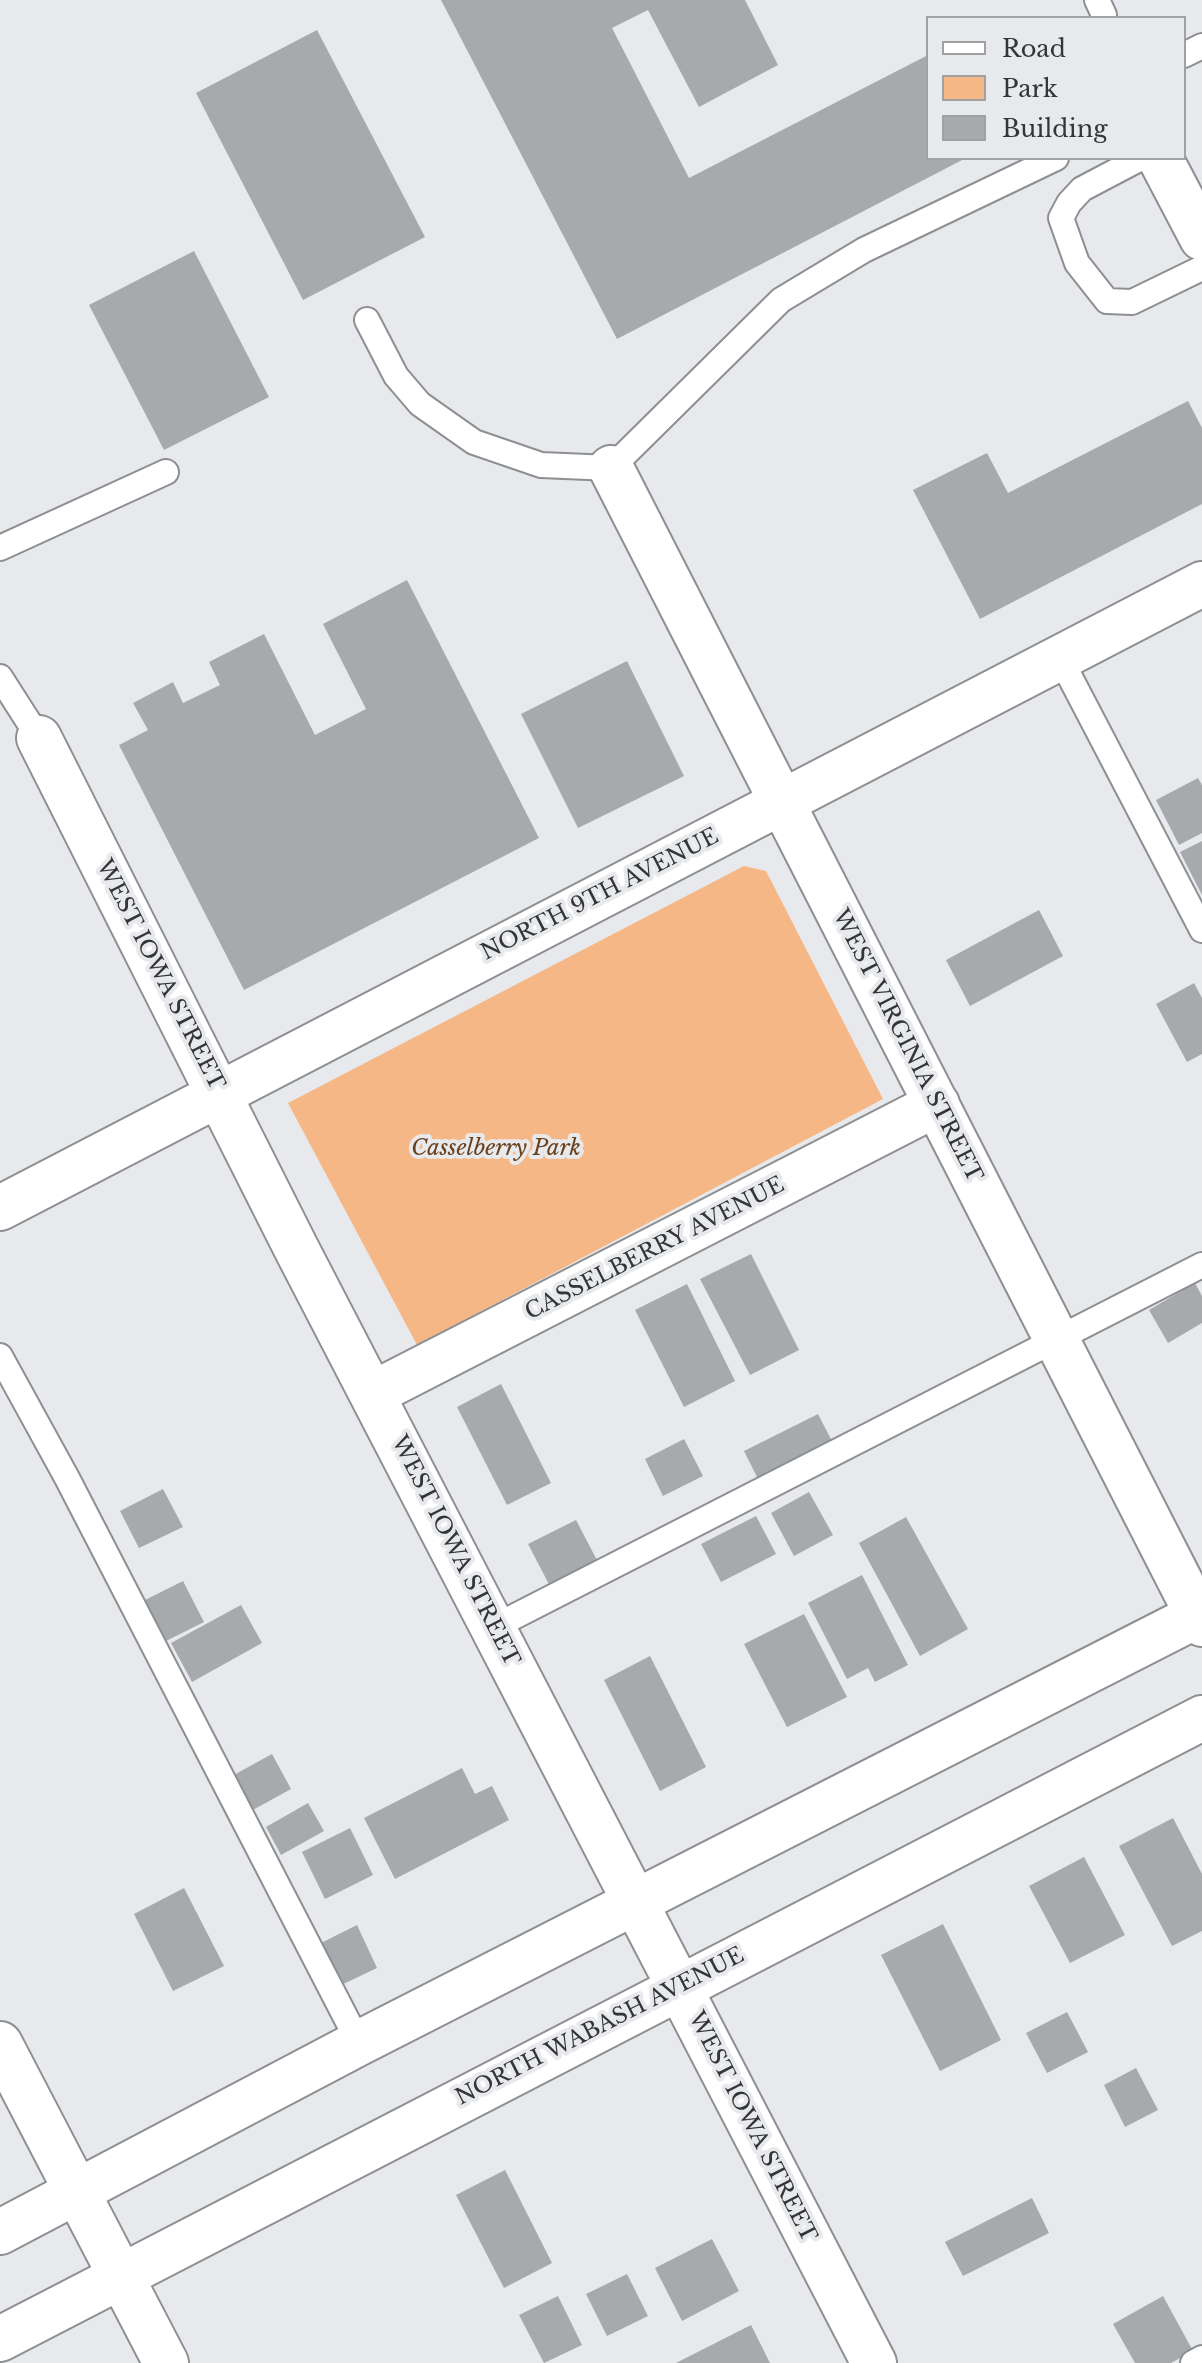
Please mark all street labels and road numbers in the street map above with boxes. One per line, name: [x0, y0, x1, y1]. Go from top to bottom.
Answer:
street label: NORTH 9TH AVENUE: [477, 824, 723, 966]
street label: WEST IOWA STREET: [90, 855, 230, 1095]
street label: WEST VIRGINIA STREET: [827, 905, 987, 1187]
street label: CASSELBERRY AVENUE: [521, 1172, 789, 1326]
street label: WEST IOWA STREET: [385, 1431, 525, 1671]
street label: NORTH WABASH AVENUE: [451, 1943, 749, 2111]
street label: WEST IOWA STREET: [682, 2007, 822, 2247]

